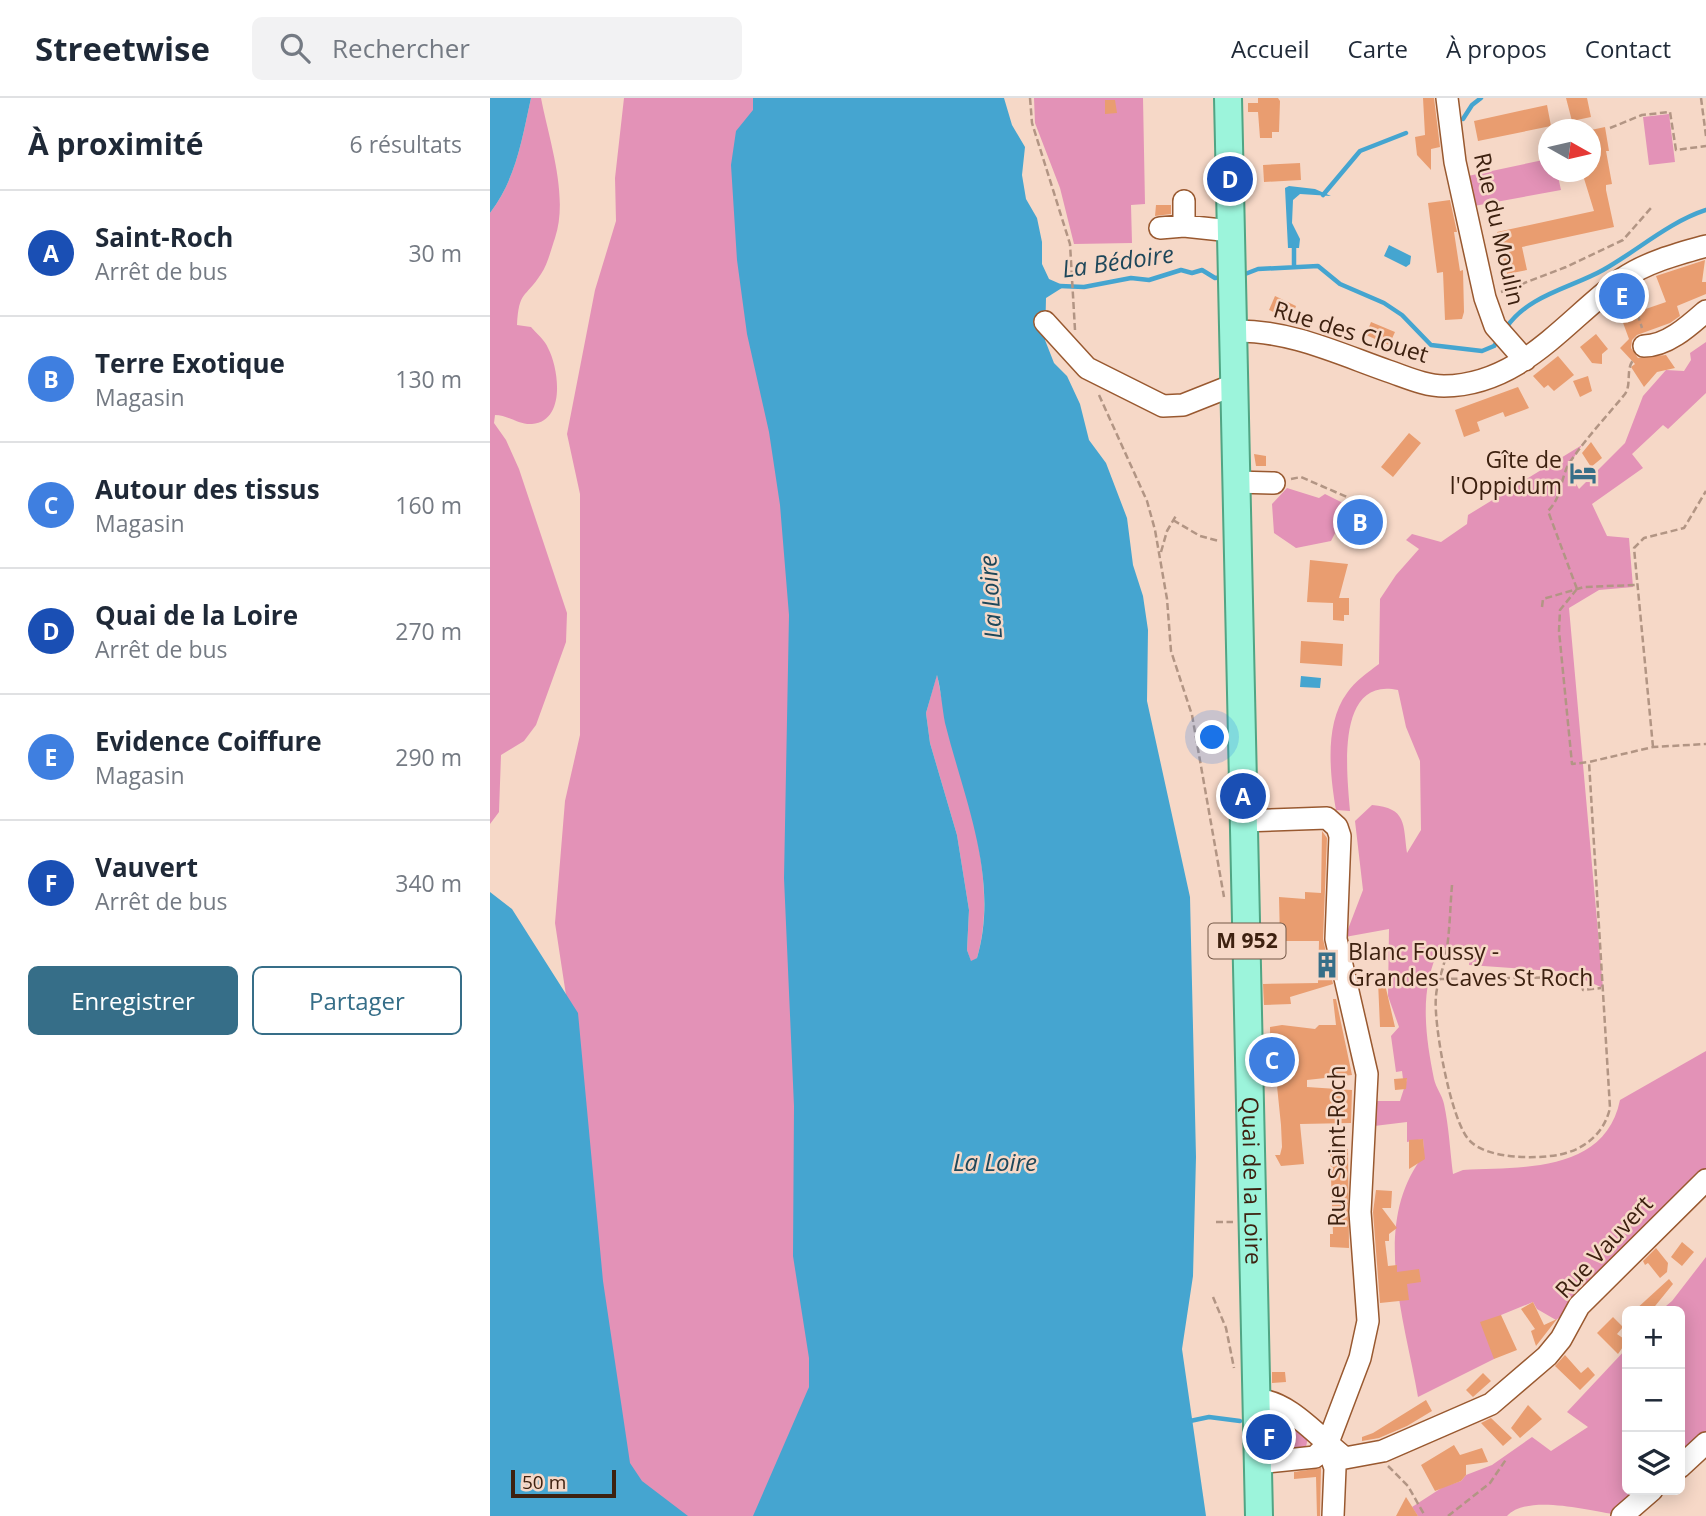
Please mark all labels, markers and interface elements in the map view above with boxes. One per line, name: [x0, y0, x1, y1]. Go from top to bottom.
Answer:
search box: [252, 17, 742, 80]
text: Streetwise: [35, 26, 210, 71]
icon: search: [276, 29, 314, 67]
text: Rechercher: [332, 30, 470, 66]
text: Accueil: [1231, 32, 1310, 65]
text: Carte: [1348, 32, 1408, 65]
text: À propos: [1446, 32, 1547, 65]
text: Contact: [1585, 32, 1671, 65]
north arrow: [1538, 119, 1601, 182]
text: À proximité: [28, 123, 204, 164]
text: 6 résultats: [350, 128, 462, 160]
street label: Rue du Moulin: [1467, 149, 1533, 308]
pin: D: [1207, 153, 1253, 205]
text: Saint-Roch: [95, 219, 233, 255]
water label: La Bédoire: [1060, 236, 1176, 285]
text: A: [43, 237, 59, 269]
text: 30 m: [408, 237, 462, 269]
text: Arrêt de bus: [95, 255, 228, 287]
pin: E: [1599, 270, 1645, 322]
street label: Rue des Clouet: [1270, 292, 1433, 370]
text: Terre Exotique: [95, 345, 285, 381]
text: B: [43, 363, 59, 395]
text: 130 m: [395, 363, 462, 395]
text: Magasin: [95, 381, 185, 413]
place label: Gîte de l'Oppidum: [1450, 443, 1562, 501]
hotel icon: Gîte de l'Oppidum: [1568, 458, 1598, 488]
text: Autour des tissus: [95, 471, 320, 507]
text: C: [44, 489, 58, 521]
text: 160 m: [395, 489, 462, 521]
pin: B: [1337, 496, 1383, 548]
text: Magasin: [95, 507, 185, 539]
water label: La Loire: [970, 554, 1009, 640]
text: Quai de la Loire: [95, 597, 298, 633]
text: D: [42, 615, 60, 647]
text: 270 m: [395, 615, 462, 647]
text: Arrêt de bus: [95, 633, 228, 665]
your location: [1195, 720, 1229, 754]
text: Evidence Coiffure: [95, 723, 322, 759]
text: E: [45, 741, 57, 773]
text: 290 m: [395, 741, 462, 773]
text: Magasin: [95, 759, 185, 791]
pin: A: [1220, 770, 1266, 822]
text: Vauvert: [95, 849, 198, 885]
text: F: [45, 867, 57, 899]
text: 340 m: [395, 867, 462, 899]
text: Arrêt de bus: [95, 885, 228, 917]
road number: M 952: [1208, 924, 1286, 958]
place label: Blanc Foussy - Grandes Caves St Roch: [1348, 935, 1593, 993]
building icon: Blanc Foussy - Grandes Caves St Roch: [1312, 950, 1342, 980]
button: Enregistrer: [28, 966, 238, 1035]
button: Partager: [252, 966, 462, 1035]
pin: C: [1249, 1034, 1295, 1086]
street label: Rue Saint-Roch: [1320, 1065, 1352, 1227]
street label: Quai de la Loire: [1235, 1096, 1271, 1265]
water label: La Loire: [953, 1145, 1037, 1178]
street label: Rue Vauvert: [1547, 1188, 1659, 1305]
map controls: [1622, 1306, 1685, 1495]
button: +: [1622, 1306, 1685, 1369]
button: −: [1622, 1369, 1685, 1432]
pin: F: [1246, 1411, 1292, 1463]
button: layers: [1622, 1432, 1685, 1495]
scale bar: [511, 1467, 616, 1499]
text: 50 m: [522, 1469, 566, 1495]

